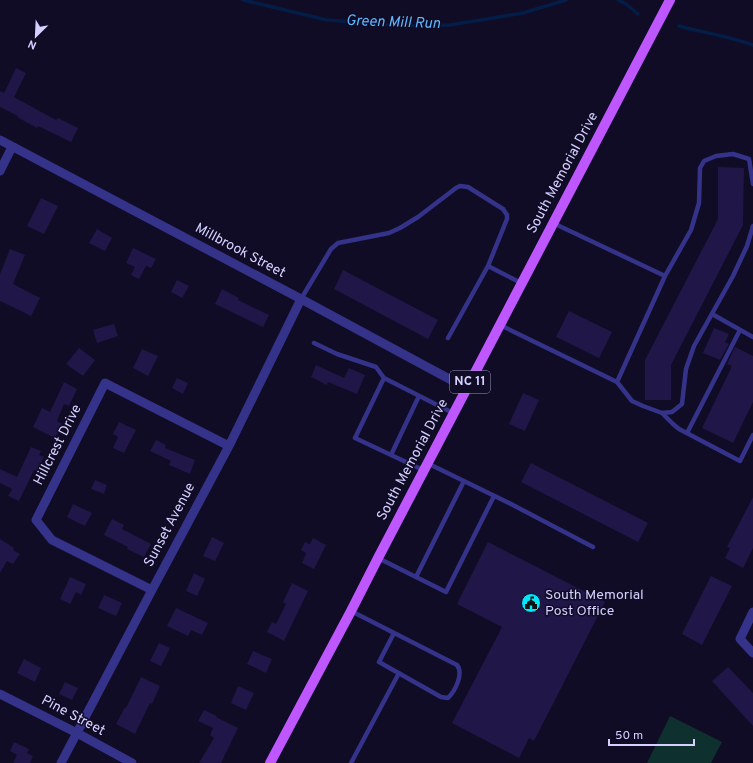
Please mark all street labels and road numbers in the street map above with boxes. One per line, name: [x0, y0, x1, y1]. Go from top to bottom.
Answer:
street label: South Memorial Drive: [524, 109, 602, 237]
street label: Millbrook Street: [192, 220, 288, 282]
road number: NC 11: [450, 371, 490, 393]
street label: South Memorial Drive: [374, 396, 452, 524]
street label: Hillcrest Drive: [30, 402, 86, 488]
street label: Sunset Avenue: [141, 480, 199, 570]
street label: Pine Street: [38, 692, 108, 740]

